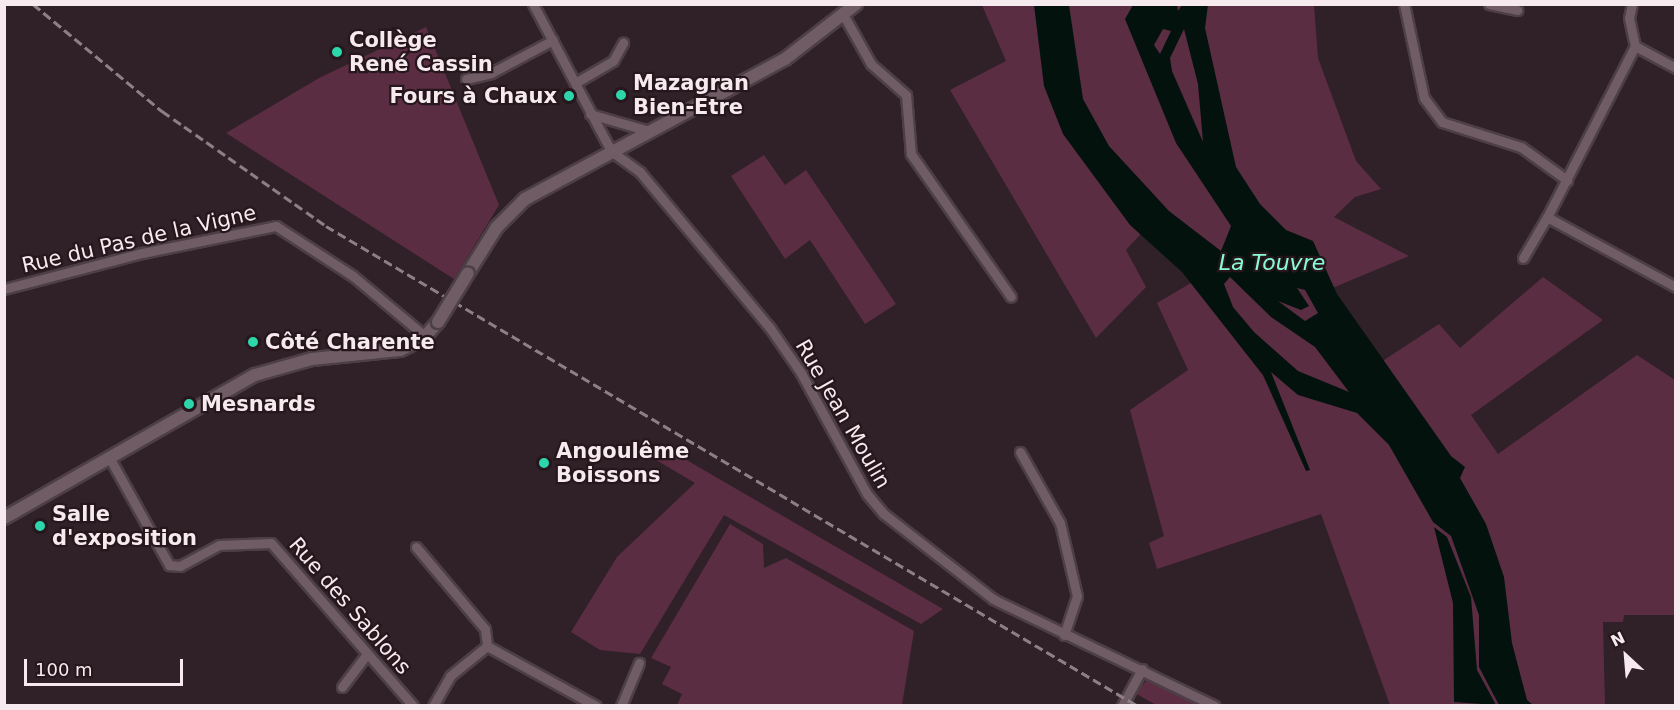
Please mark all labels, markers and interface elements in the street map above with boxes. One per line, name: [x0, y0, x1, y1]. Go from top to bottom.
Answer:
place label: Collège René Cassin: [349, 27, 493, 77]
marker: Collège René Cassin: [330, 45, 344, 59]
place label: Mazagran Bien-Etre: [633, 70, 749, 120]
place label: Fours à Chaux: [389, 83, 557, 109]
marker: Mazagran Bien-Etre: [614, 88, 628, 102]
marker: Fours à Chaux: [562, 89, 576, 103]
street label: Rue du Pas de la Vigne: [19, 200, 259, 278]
water label: La Touvre: [1219, 250, 1325, 276]
place label: Côté Charente: [265, 329, 435, 355]
marker: Côté Charente: [246, 335, 260, 349]
street label: Rue Jean Moulin: [790, 335, 896, 493]
place label: Mesnards: [201, 391, 316, 417]
marker: Mesnards: [182, 397, 196, 411]
place label: Angoulême Boissons: [556, 438, 689, 488]
marker: Angoulême Boissons: [537, 456, 551, 470]
place label: Salle d'exposition: [52, 501, 197, 551]
marker: Salle d'exposition: [33, 519, 47, 533]
street label: Rue des Sablons: [284, 532, 416, 680]
north arrow: [1596, 626, 1656, 686]
text: N: [1608, 628, 1628, 651]
scale bar: [27, 647, 186, 685]
text: 100 m: [35, 659, 93, 680]

